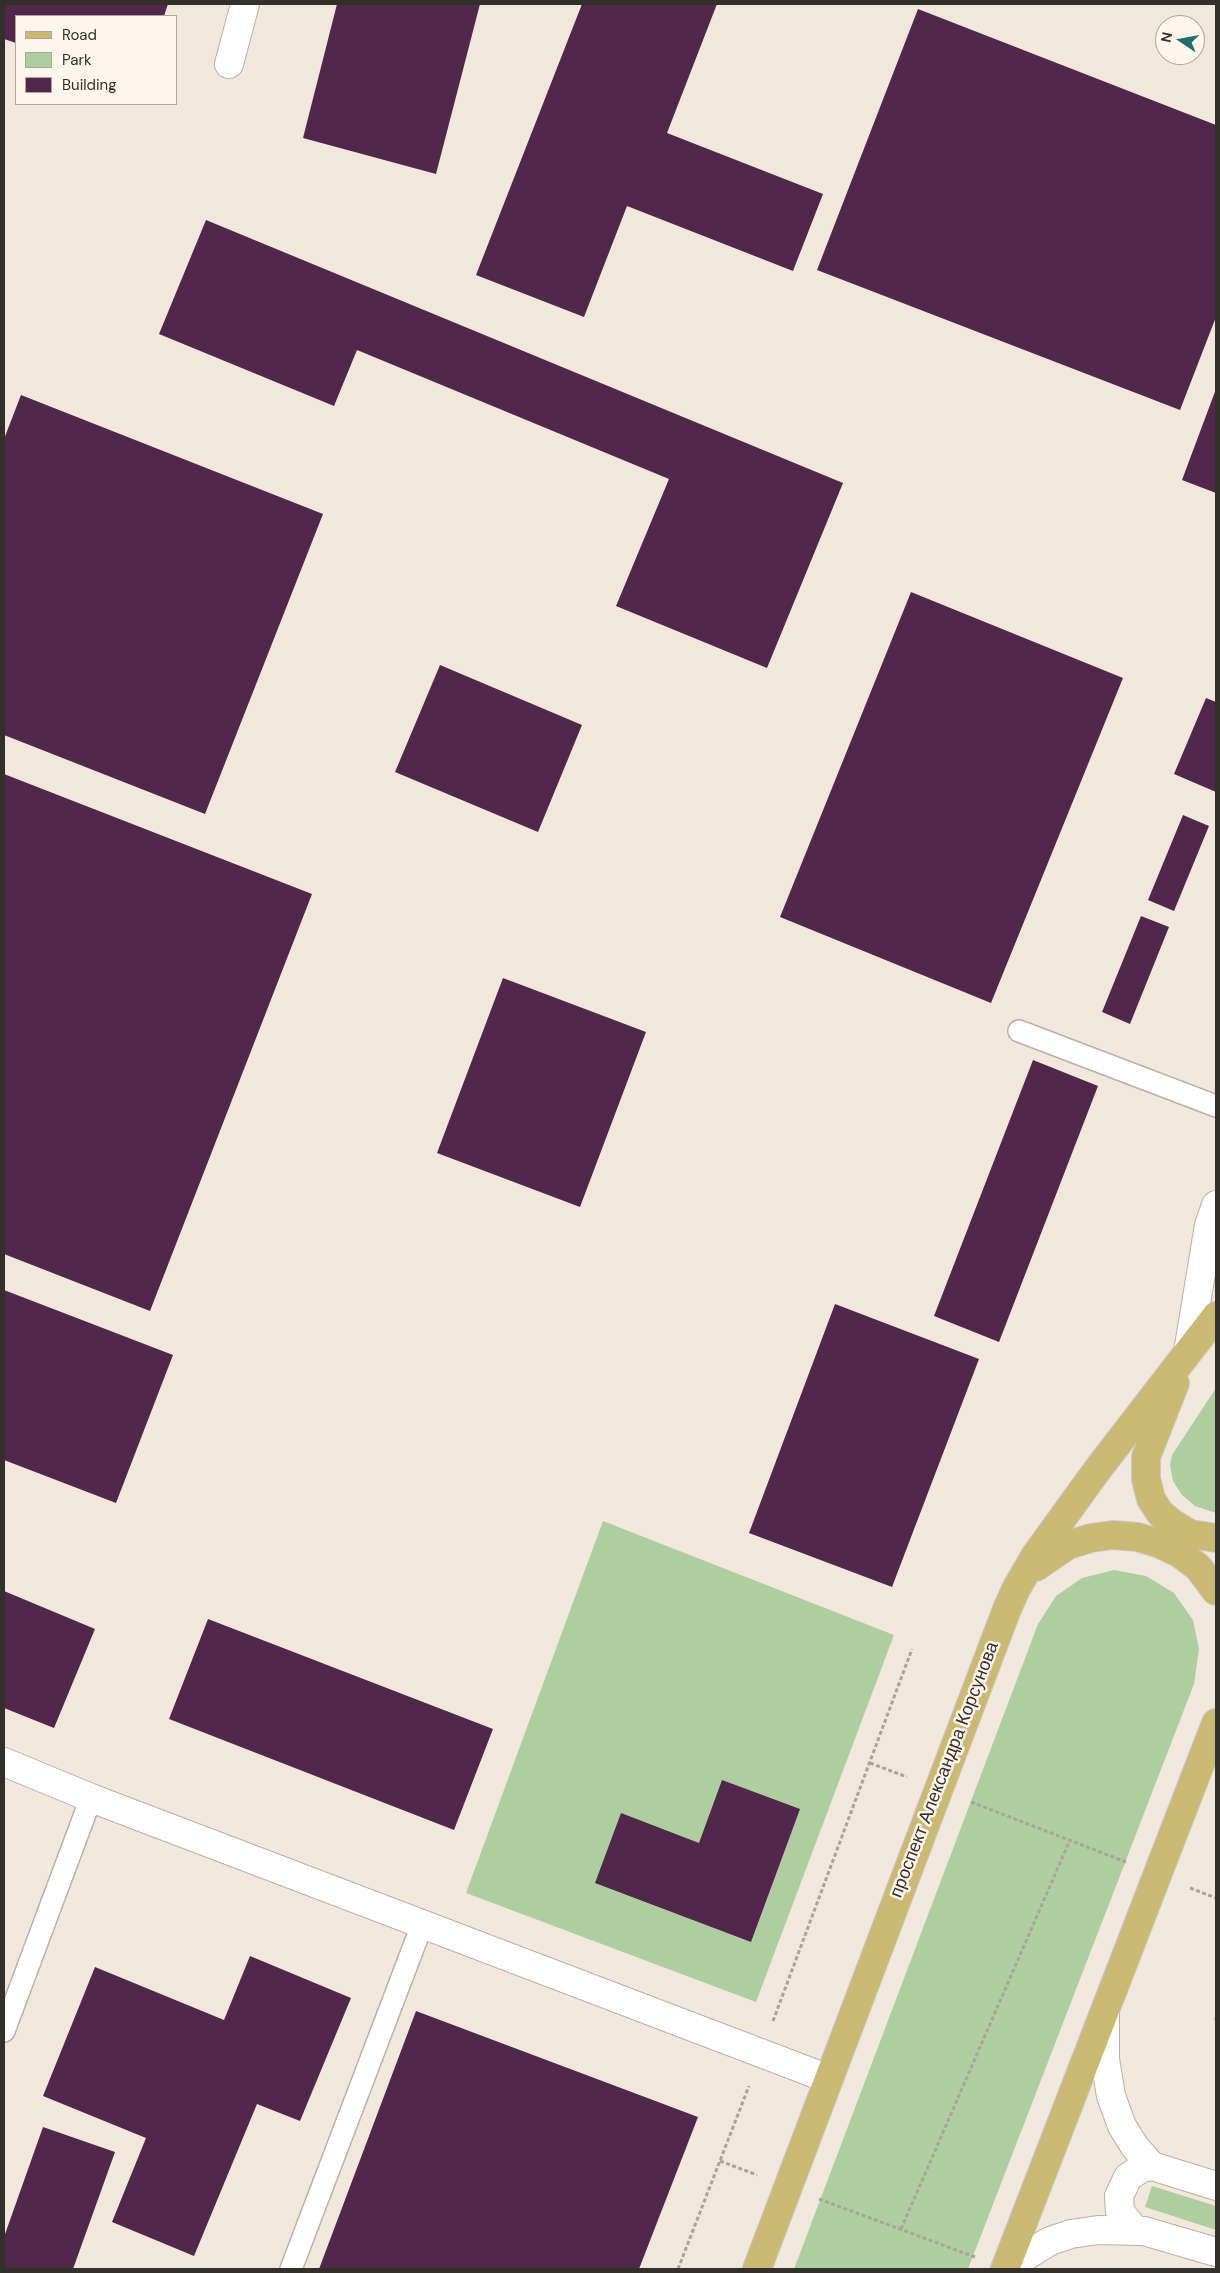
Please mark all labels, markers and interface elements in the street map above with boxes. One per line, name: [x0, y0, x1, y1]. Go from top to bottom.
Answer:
legend: [15, 15, 178, 105]
north arrow: [1155, 15, 1205, 65]
text: Road: [62, 25, 97, 45]
text: N: [1156, 30, 1176, 44]
text: Park: [62, 50, 92, 70]
text: Building: [62, 75, 117, 95]
street label: проспект Александра Корсунова: [886, 1639, 1004, 1901]

